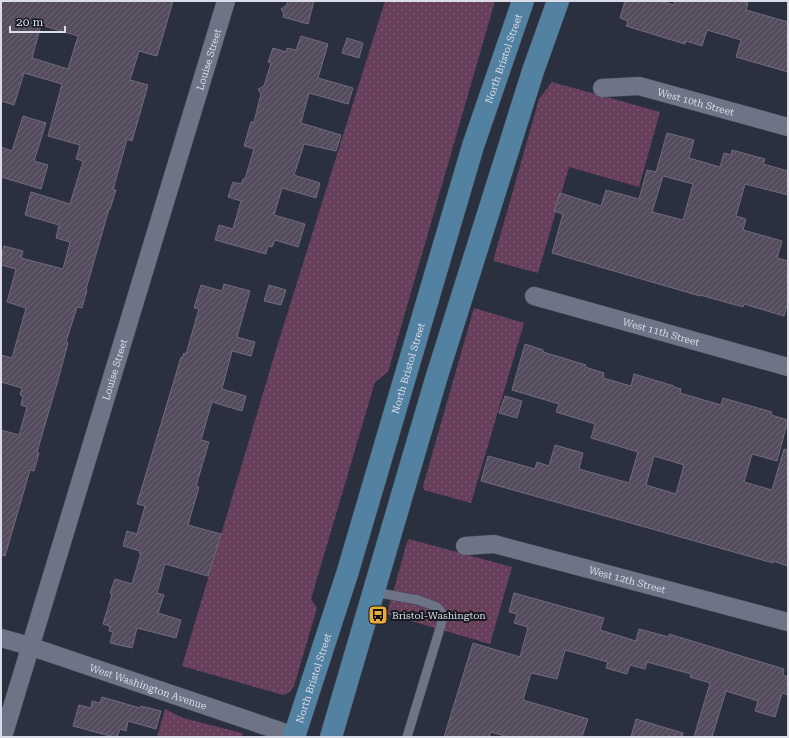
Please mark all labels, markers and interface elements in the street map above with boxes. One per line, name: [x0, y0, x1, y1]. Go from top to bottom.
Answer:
scale bar: [10, 8, 65, 34]
street label: North Bristol Street: [483, 12, 524, 105]
text: 20 m: [16, 15, 43, 29]
street label: Louise Street: [194, 27, 223, 91]
street label: West 10th Street: [656, 86, 735, 118]
street label: West 11th Street: [622, 316, 701, 348]
street label: North Bristol Street: [390, 321, 427, 415]
street label: Louise Street: [100, 337, 129, 402]
street label: West 12th Street: [588, 564, 667, 595]
bus stop icon: Bristol-Washington: [367, 604, 389, 626]
place label: Bristol-Washington: [392, 610, 486, 621]
street label: North Bristol Street: [294, 632, 334, 725]
street label: West Washington Avenue: [88, 662, 208, 712]

